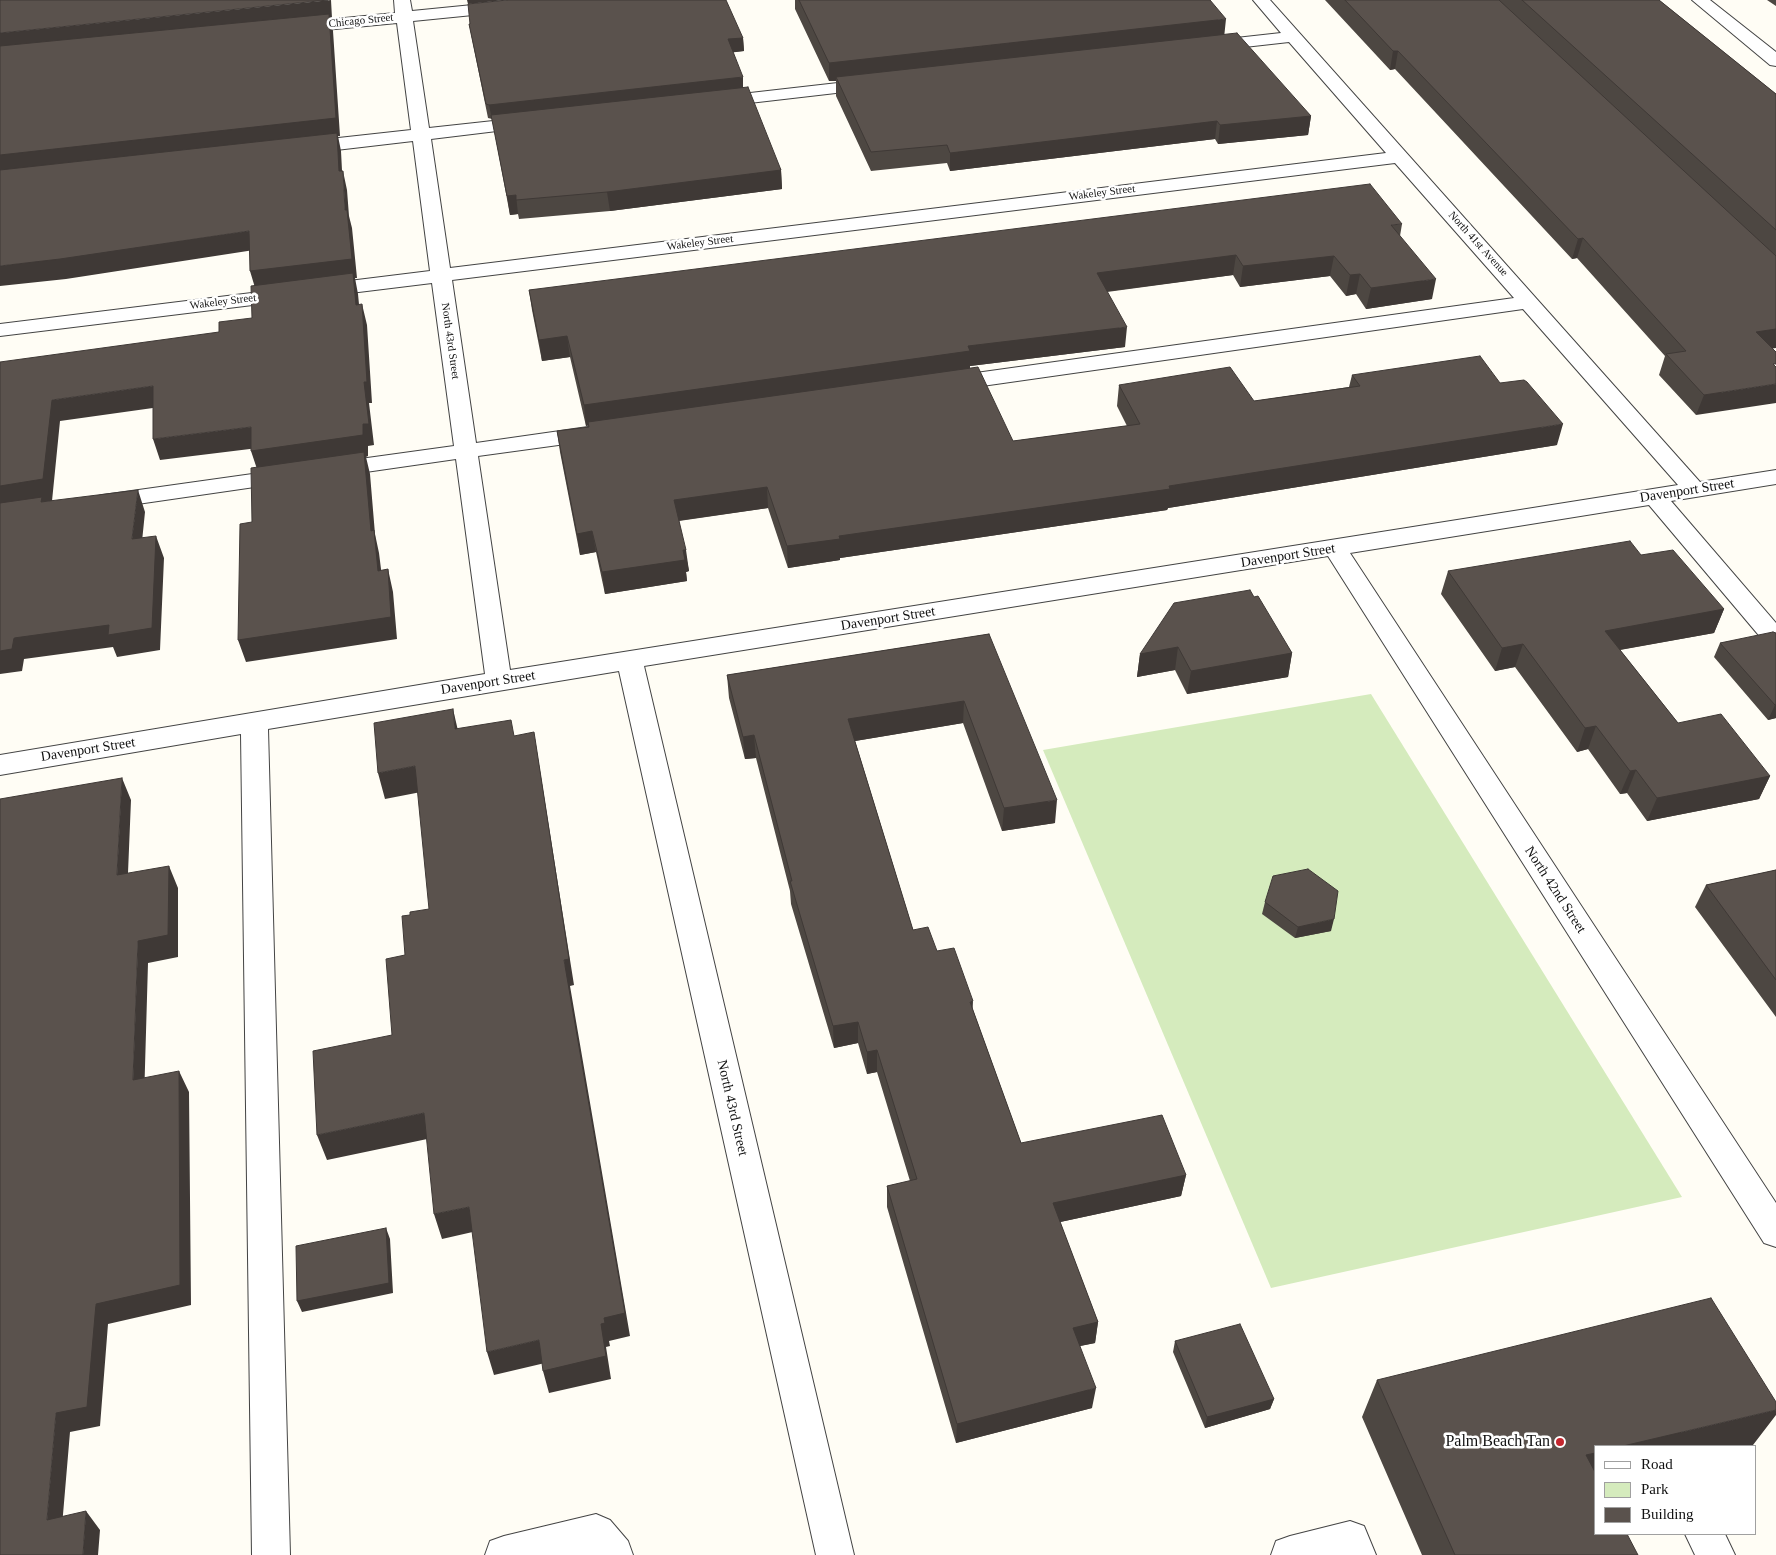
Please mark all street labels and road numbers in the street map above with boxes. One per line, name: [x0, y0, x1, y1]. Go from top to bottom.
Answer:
street label: Chicago Street: [328, 11, 394, 31]
street label: Wakeley Street: [1068, 182, 1136, 204]
street label: North 41st Avenue: [1445, 209, 1511, 279]
street label: Wakeley Street: [666, 232, 734, 254]
street label: Wakeley Street: [189, 291, 257, 313]
street label: North 43rd Street: [438, 302, 462, 380]
street label: Davenport Street: [1639, 475, 1735, 507]
street label: Davenport Street: [1240, 540, 1336, 572]
street label: Davenport Street: [840, 603, 936, 635]
street label: Davenport Street: [440, 667, 536, 699]
street label: Davenport Street: [40, 734, 136, 766]
street label: North 42nd Street: [1521, 843, 1589, 937]
street label: North 43rd Street: [713, 1058, 751, 1158]

